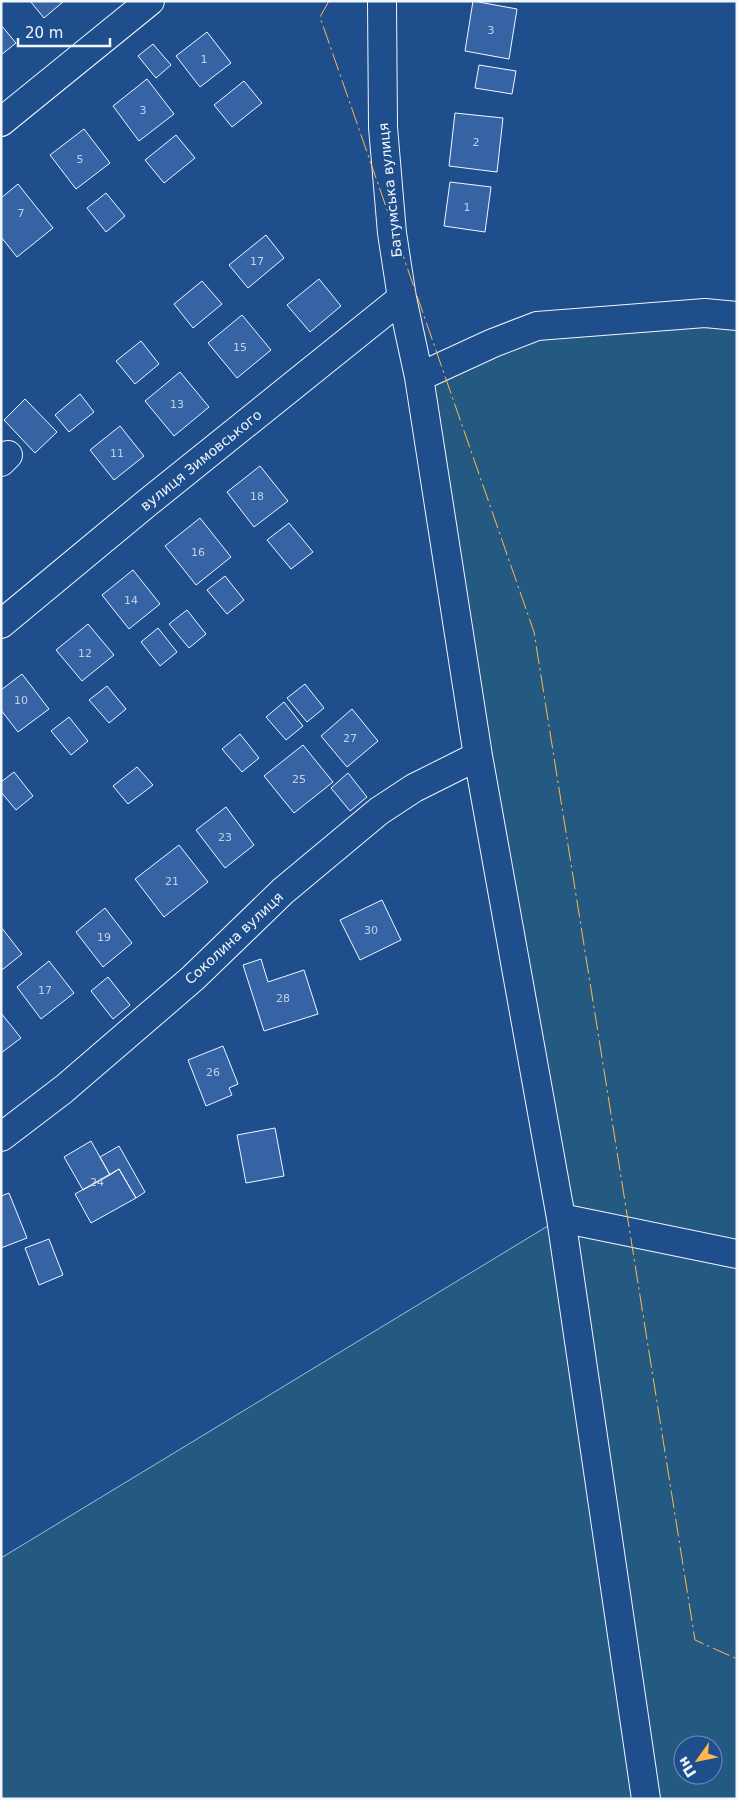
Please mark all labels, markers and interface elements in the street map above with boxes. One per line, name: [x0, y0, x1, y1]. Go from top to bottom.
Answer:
scale bar: [18, 15, 110, 47]
text: 20 m: [25, 24, 63, 42]
house number: 3: [488, 24, 495, 37]
house number: 1: [201, 53, 208, 66]
house number: 3: [140, 104, 147, 117]
street label: Батумська вулиця: [375, 122, 405, 258]
house number: 2: [473, 136, 480, 149]
house number: 5: [77, 153, 84, 166]
house number: 1: [464, 201, 471, 214]
house number: 7: [18, 207, 25, 220]
house number: 17: [250, 255, 264, 268]
house number: 15: [233, 341, 247, 354]
house number: 13: [170, 398, 184, 411]
street label: вулиця Зимовського: [137, 406, 265, 514]
house number: 11: [110, 447, 124, 460]
house number: 18: [250, 490, 264, 503]
house number: 16: [191, 546, 205, 559]
house number: 14: [124, 594, 138, 607]
house number: 12: [78, 647, 92, 660]
house number: 10: [14, 694, 28, 707]
house number: 27: [343, 732, 357, 745]
house number: 25: [292, 773, 306, 786]
house number: 23: [218, 831, 232, 844]
house number: 21: [165, 875, 179, 888]
street label: Соколина вулиця: [182, 888, 286, 988]
house number: 30: [364, 924, 378, 937]
house number: 19: [97, 931, 111, 944]
house number: 17: [38, 984, 52, 997]
house number: 28: [276, 992, 290, 1005]
house number: 26: [206, 1066, 220, 1079]
house number: 24: [90, 1176, 104, 1189]
north arrow: [673, 1735, 723, 1785]
text: Пн: [675, 1754, 700, 1780]

